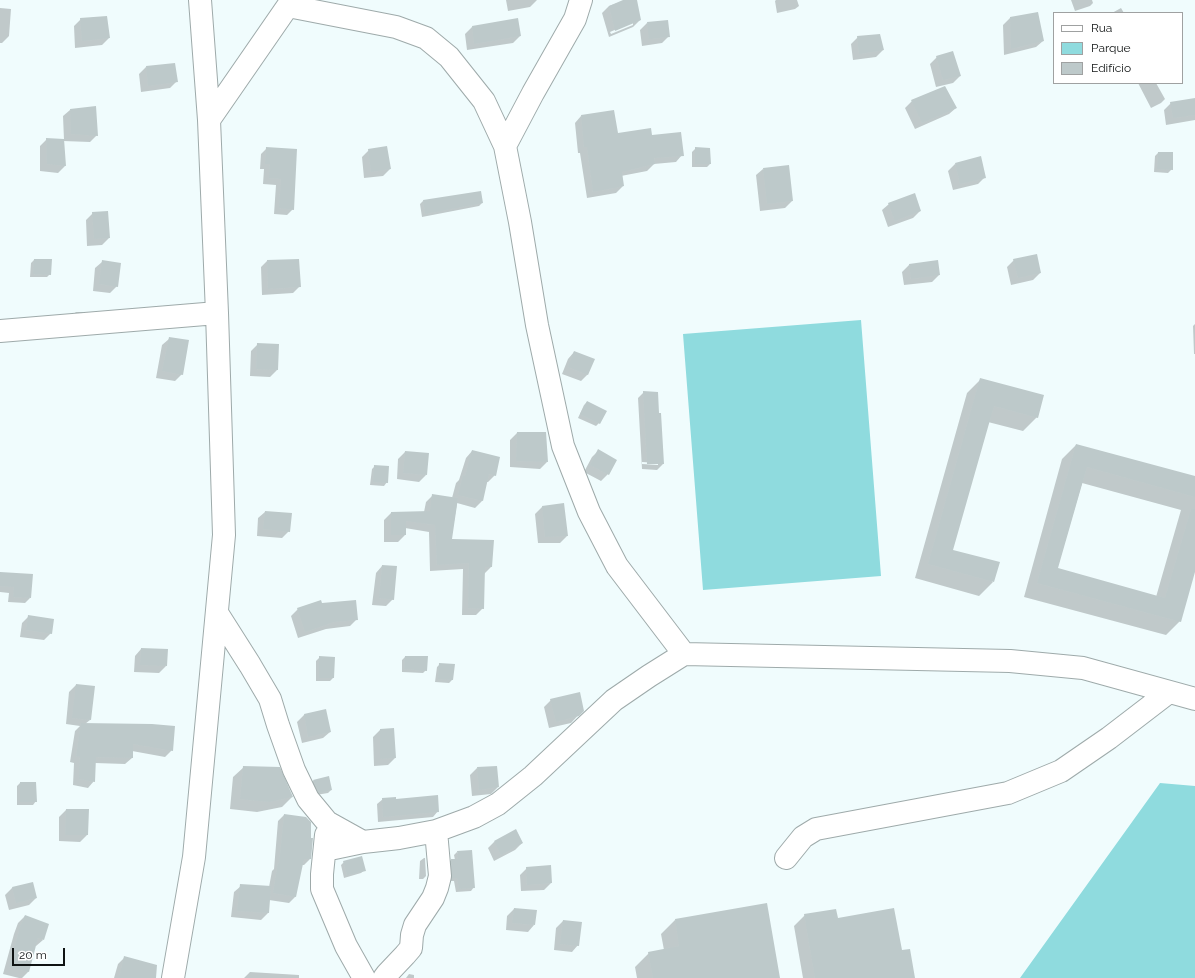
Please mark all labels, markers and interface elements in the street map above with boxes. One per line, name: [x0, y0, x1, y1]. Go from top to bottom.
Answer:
legend: [1053, 12, 1183, 84]
text: Rua: [1091, 21, 1112, 35]
text: Parque: [1091, 41, 1131, 55]
text: Edifício: [1091, 61, 1131, 75]
scale bar: [14, 940, 67, 966]
text: 20 m: [19, 948, 47, 962]

